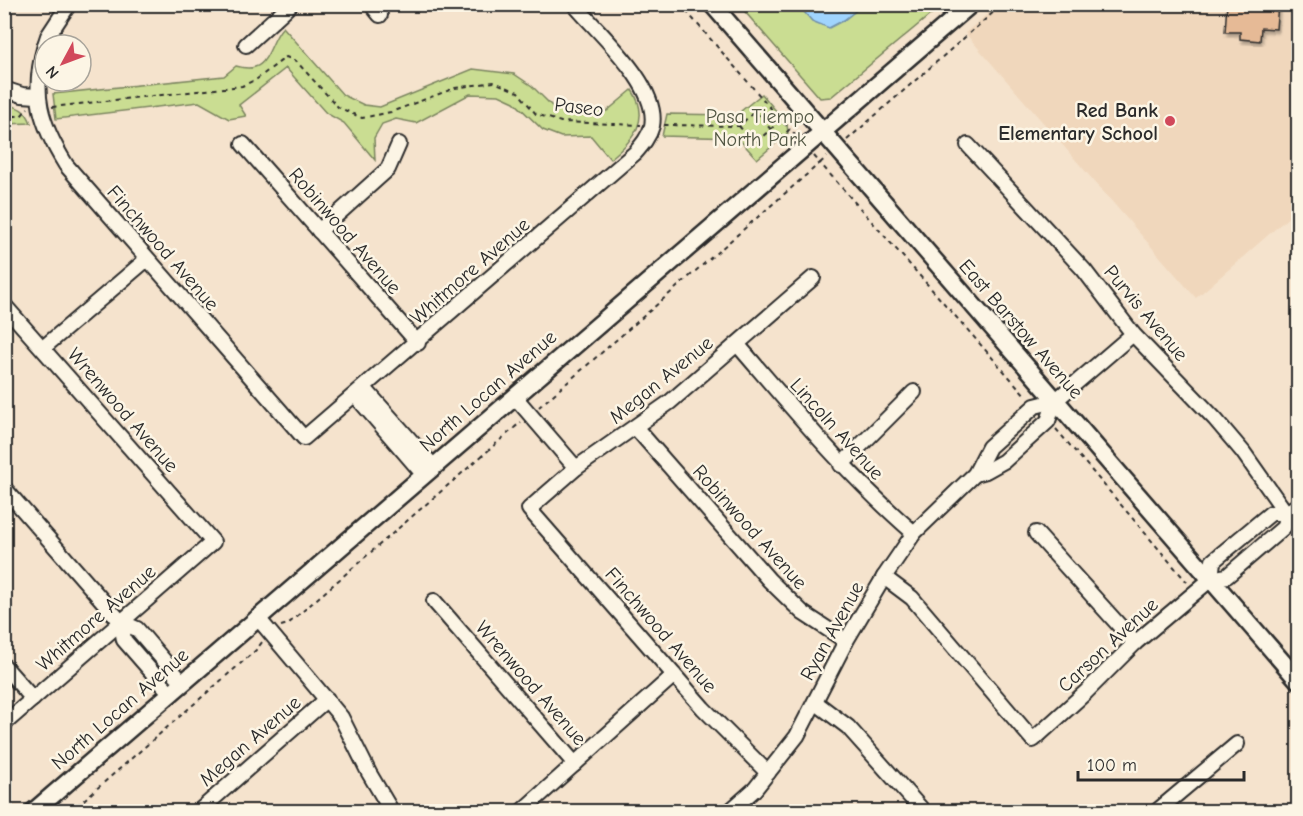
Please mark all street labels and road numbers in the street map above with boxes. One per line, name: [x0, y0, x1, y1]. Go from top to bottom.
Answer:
street label: Paseo: [553, 93, 605, 121]
street label: Robinwood Avenue: [284, 163, 406, 299]
street label: Finchwood Avenue: [102, 181, 224, 315]
street label: Whitmore Avenue: [406, 213, 534, 329]
street label: East Barstow Avenue: [954, 255, 1088, 403]
street label: Purvis Avenue: [1099, 260, 1193, 366]
street label: North Locan Avenue: [415, 325, 561, 457]
street label: Megan Avenue: [605, 331, 717, 429]
street label: Wrenwood Avenue: [63, 343, 183, 477]
street label: Lincoln Avenue: [785, 373, 889, 485]
street label: Robinwood Avenue: [688, 460, 812, 594]
street label: Whitmore Avenue: [32, 560, 160, 676]
street label: Finchwood Avenue: [600, 563, 722, 697]
street label: Ryan Avenue: [795, 578, 869, 684]
street label: Carson Avenue: [1053, 593, 1163, 697]
street label: Wrenwood Avenue: [471, 616, 591, 750]
street label: North Locan Avenue: [47, 643, 193, 775]
street label: Megan Avenue: [195, 691, 305, 791]

